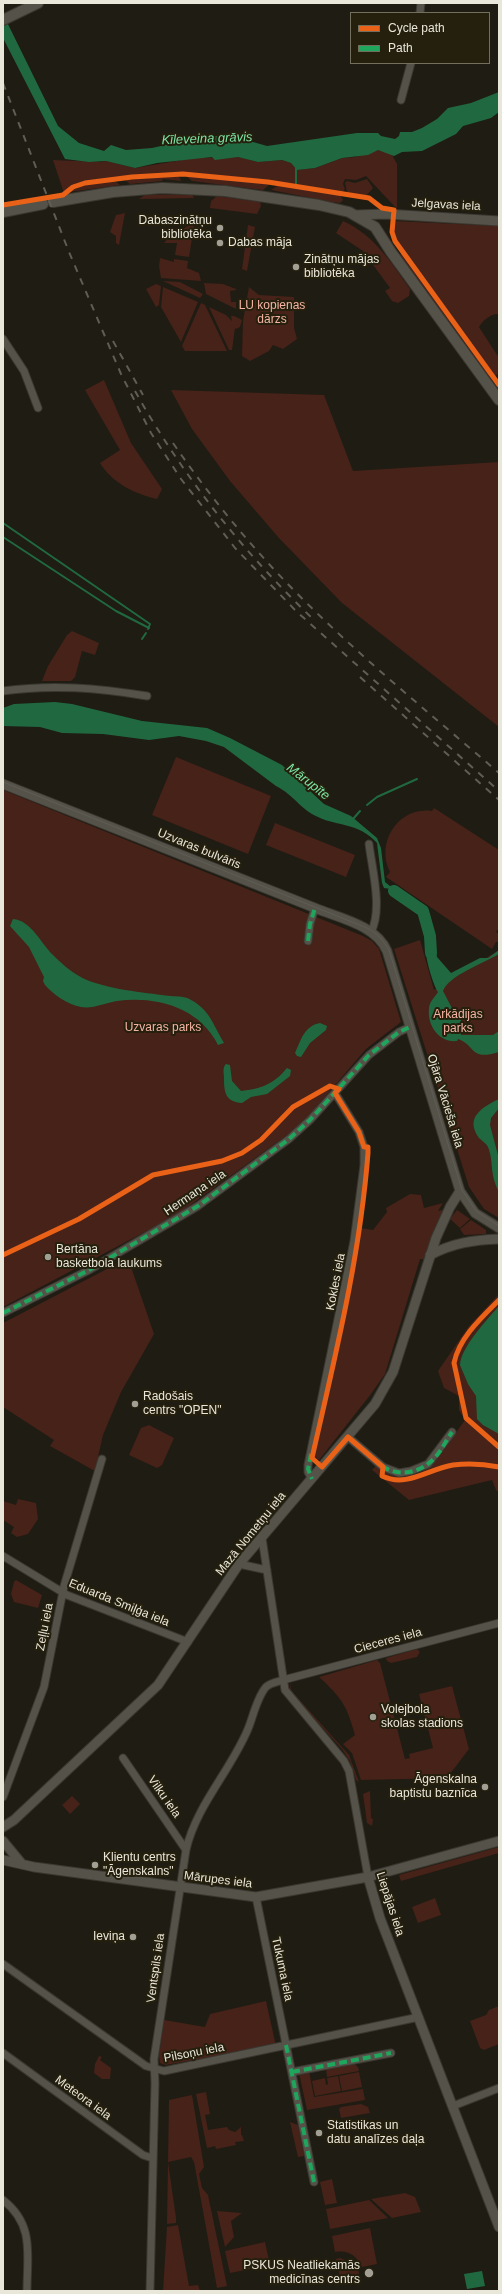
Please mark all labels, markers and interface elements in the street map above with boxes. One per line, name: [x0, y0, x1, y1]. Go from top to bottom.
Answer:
legend: [350, 12, 490, 64]
text: Cycle path: [388, 21, 445, 35]
text: Path: [388, 41, 413, 55]
water label: Kīleveina grāvis: [161, 130, 253, 148]
street label: Jelgavas iela: [411, 196, 481, 214]
place label: Dabaszinātņu bibliotēka: [139, 214, 212, 242]
marker: Dabaszinātņu bibliotēka: [215, 223, 225, 233]
place label: Dabas māja: [228, 236, 292, 250]
marker: Dabas māja: [215, 238, 225, 248]
place label: Zinātņu mājas bibliotēka: [304, 253, 379, 281]
marker: Zinātņu mājas bibliotēka: [291, 262, 301, 272]
park label: LU kopienas dārzs: [239, 299, 305, 327]
water label: Mārupīte: [283, 760, 333, 804]
street label: Uzvaras bulvāris: [155, 826, 243, 872]
park label: Arkādijas parks: [433, 1008, 483, 1036]
park label: Uzvaras parks: [125, 1021, 201, 1035]
street label: Ojāra Vācieša iela: [424, 1052, 466, 1150]
street label: Hermaņa iela: [161, 1167, 229, 1219]
place label: Bertāna basketbola laukums: [56, 1243, 162, 1271]
marker: Bertāna basketbola laukums: [43, 1252, 53, 1262]
street label: Kokles iela: [323, 1252, 349, 1312]
place label: Radošais centrs "OPEN": [143, 1390, 222, 1418]
marker: Radošais centrs "OPEN": [130, 1399, 140, 1409]
street label: Mazā Nometņu iela: [213, 1489, 289, 1579]
street label: Eduarda Smiļģa iela: [67, 1576, 171, 1630]
street label: Zeļļu iela: [33, 1602, 57, 1652]
street label: Cieceres iela: [353, 1625, 423, 1657]
place label: Volejbola skolas stadions: [381, 1703, 463, 1731]
marker: Volejbola skolas stadions: [368, 1712, 378, 1722]
street label: Vilku iela: [144, 1773, 184, 1821]
place label: Āgenskalna baptistu baznīca: [390, 1773, 477, 1801]
marker: Āgenskalna baptistu baznīca: [480, 1782, 490, 1792]
place label: Klientu centrs "Āgenskalns": [103, 1851, 176, 1879]
marker: Klientu centrs "Āgenskalns": [90, 1860, 100, 1870]
street label: Mārupes iela: [183, 1869, 253, 1891]
street label: Liepājas iela: [373, 1870, 407, 1938]
place label: Ieviņa: [93, 1930, 125, 1944]
marker: Ieviņa: [128, 1932, 138, 1942]
street label: Ventspils iela: [144, 1932, 168, 2004]
street label: Tukuma iela: [268, 1936, 296, 2002]
street label: Pilsoņu iela: [163, 2040, 225, 2066]
street label: Meteora iela: [52, 2073, 114, 2123]
place label: Statistikas un datu analīzes daļa: [327, 2119, 424, 2147]
marker: Statistikas un datu analīzes daļa: [314, 2128, 324, 2138]
place label: PSKUS Neatliekamās medicīnas centrs: [243, 2259, 360, 2287]
marker: PSKUS Neatliekamās medicīnas centrs: [363, 2267, 375, 2279]

